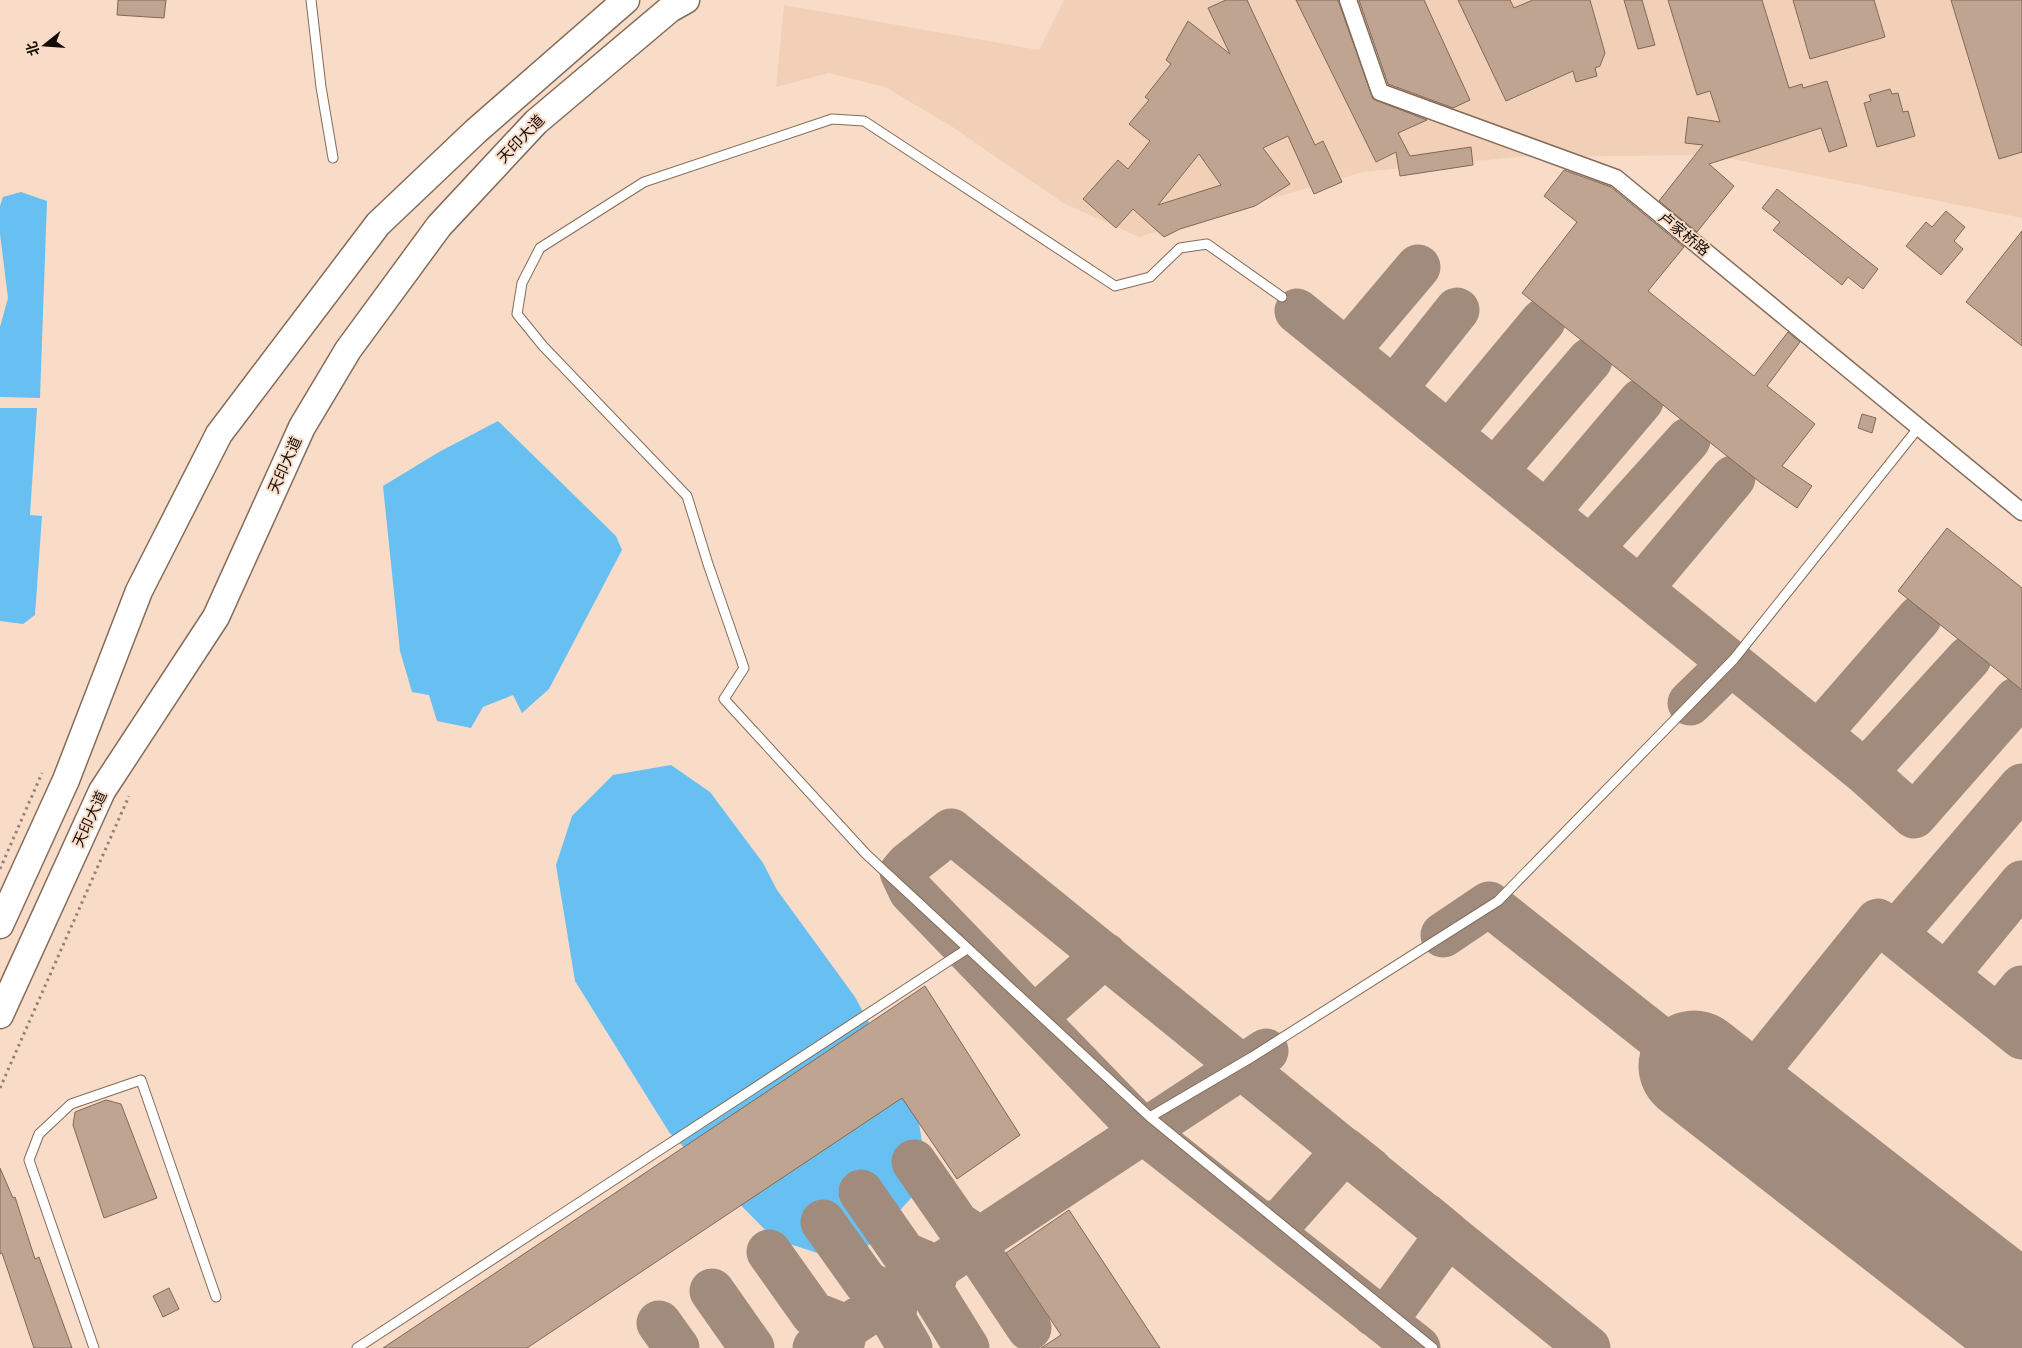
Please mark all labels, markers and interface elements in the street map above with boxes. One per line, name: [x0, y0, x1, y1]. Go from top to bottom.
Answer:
north arrow: [20, 20, 70, 70]
text: 北: [23, 40, 42, 58]
street label: 天印大道: [494, 112, 548, 166]
street label: 卢家桥路: [1656, 209, 1712, 259]
street label: 天印大道: [265, 434, 305, 496]
street label: 天印大道: [70, 788, 110, 850]

